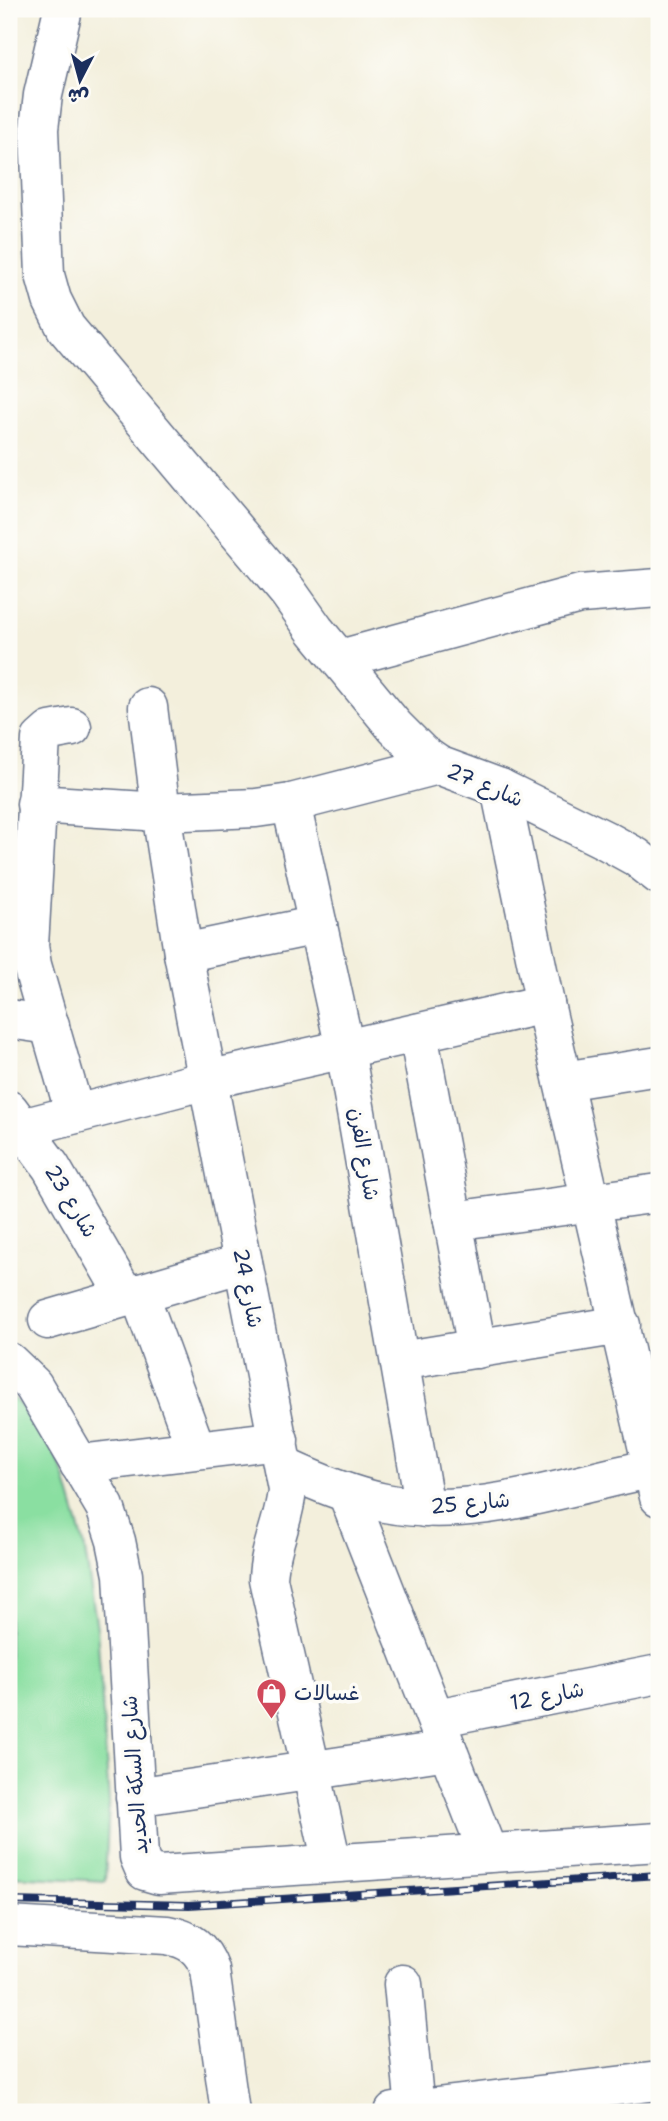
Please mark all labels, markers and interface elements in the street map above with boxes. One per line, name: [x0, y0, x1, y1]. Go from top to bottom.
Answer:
north arrow: [46, 46, 116, 116]
text: ش: [66, 83, 90, 110]
street label: شارع 27: [442, 756, 528, 815]
street label: شارع الفرن: [341, 1105, 386, 1203]
street label: شارع 23: [37, 1159, 104, 1243]
street label: شارع 24: [226, 1246, 269, 1330]
street label: شارع 25: [429, 1486, 511, 1521]
street label: شارع 12: [508, 1675, 587, 1718]
shop icon: غسالات: [254, 1676, 288, 1720]
place label: غسالات: [294, 1679, 360, 1707]
street label: شارع السكة الحديد: [115, 1695, 156, 1855]

